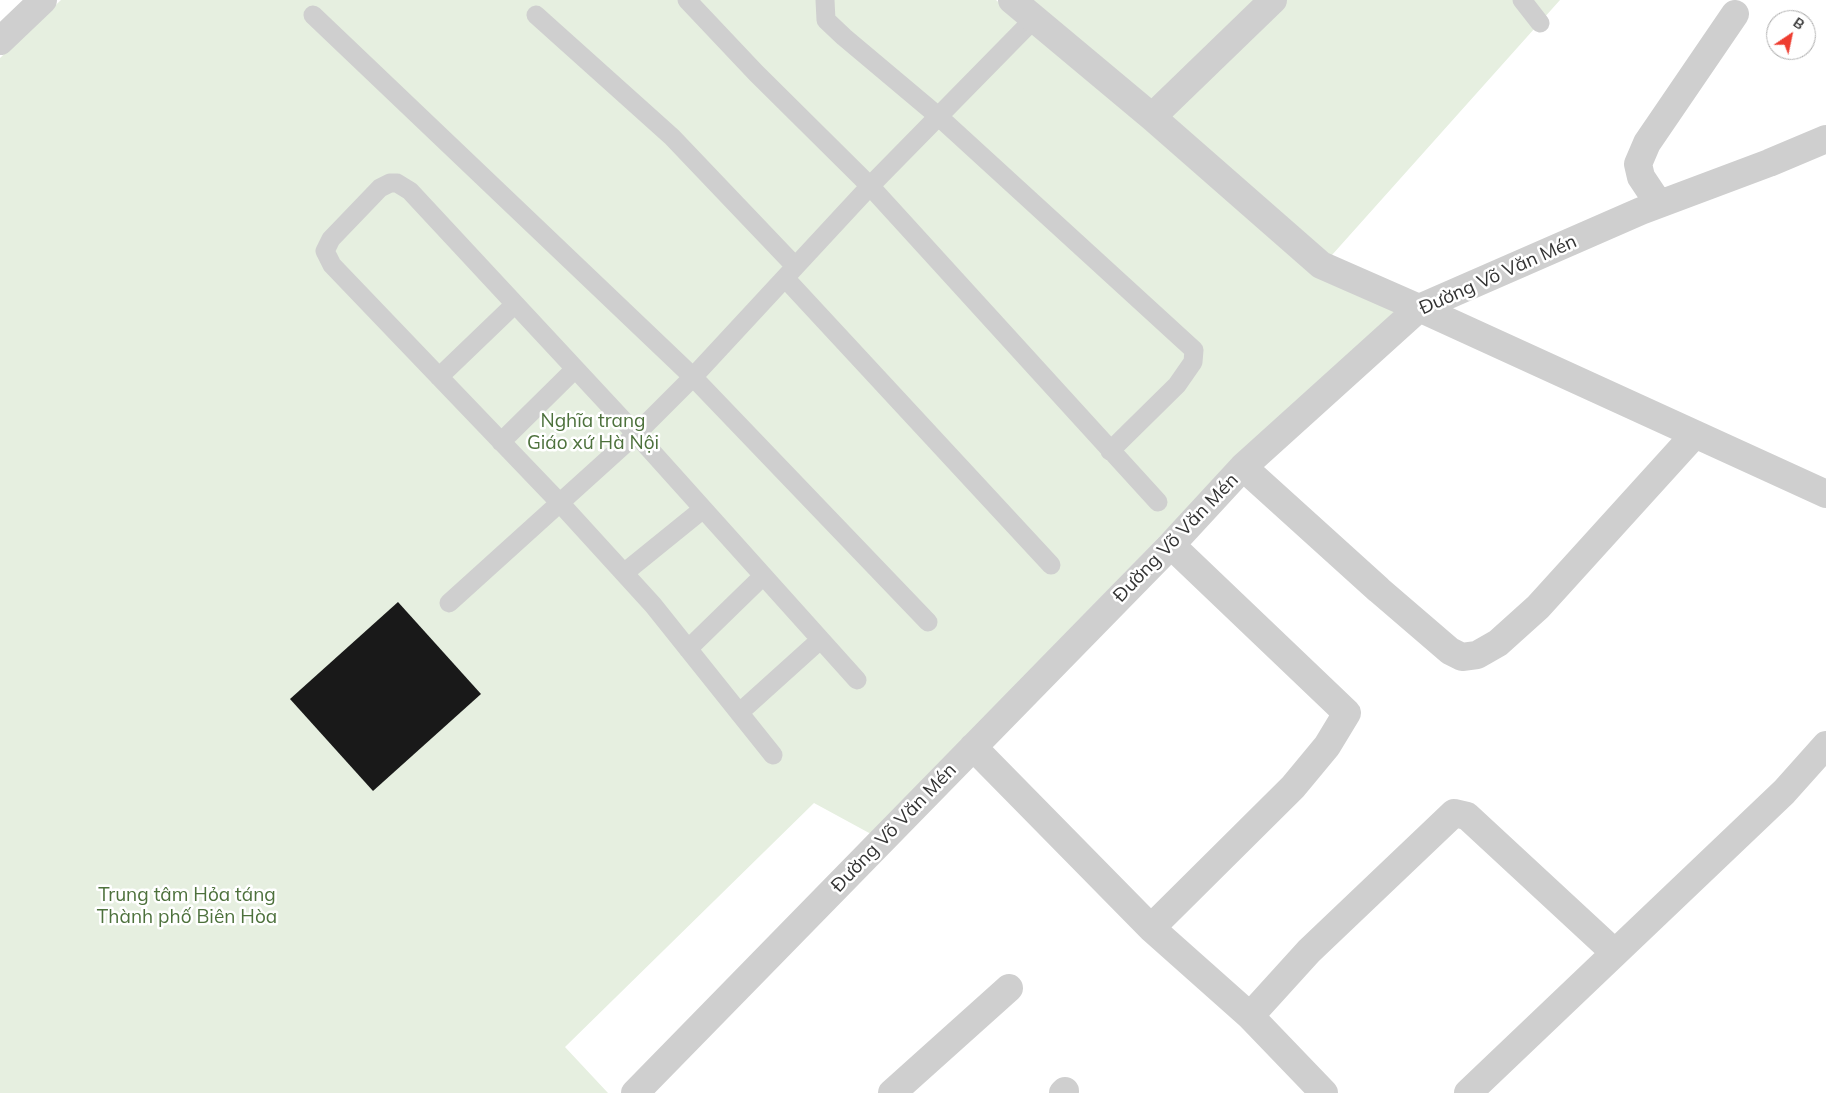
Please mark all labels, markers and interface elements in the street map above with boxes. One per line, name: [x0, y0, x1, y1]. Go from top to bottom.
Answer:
north arrow: [1766, 10, 1816, 60]
text: B: [1790, 13, 1808, 34]
street label: Đường Võ Văn Mén: [1416, 230, 1580, 320]
park label: Nghĩa trang Giáo xứ Hà Nội: [527, 410, 659, 454]
street label: Đường Võ Văn Mén: [1109, 469, 1243, 607]
street label: Đường Võ Văn Mén: [827, 759, 961, 897]
park label: Trung tâm Hỏa táng Thành phố Biên Hòa: [97, 884, 277, 928]

